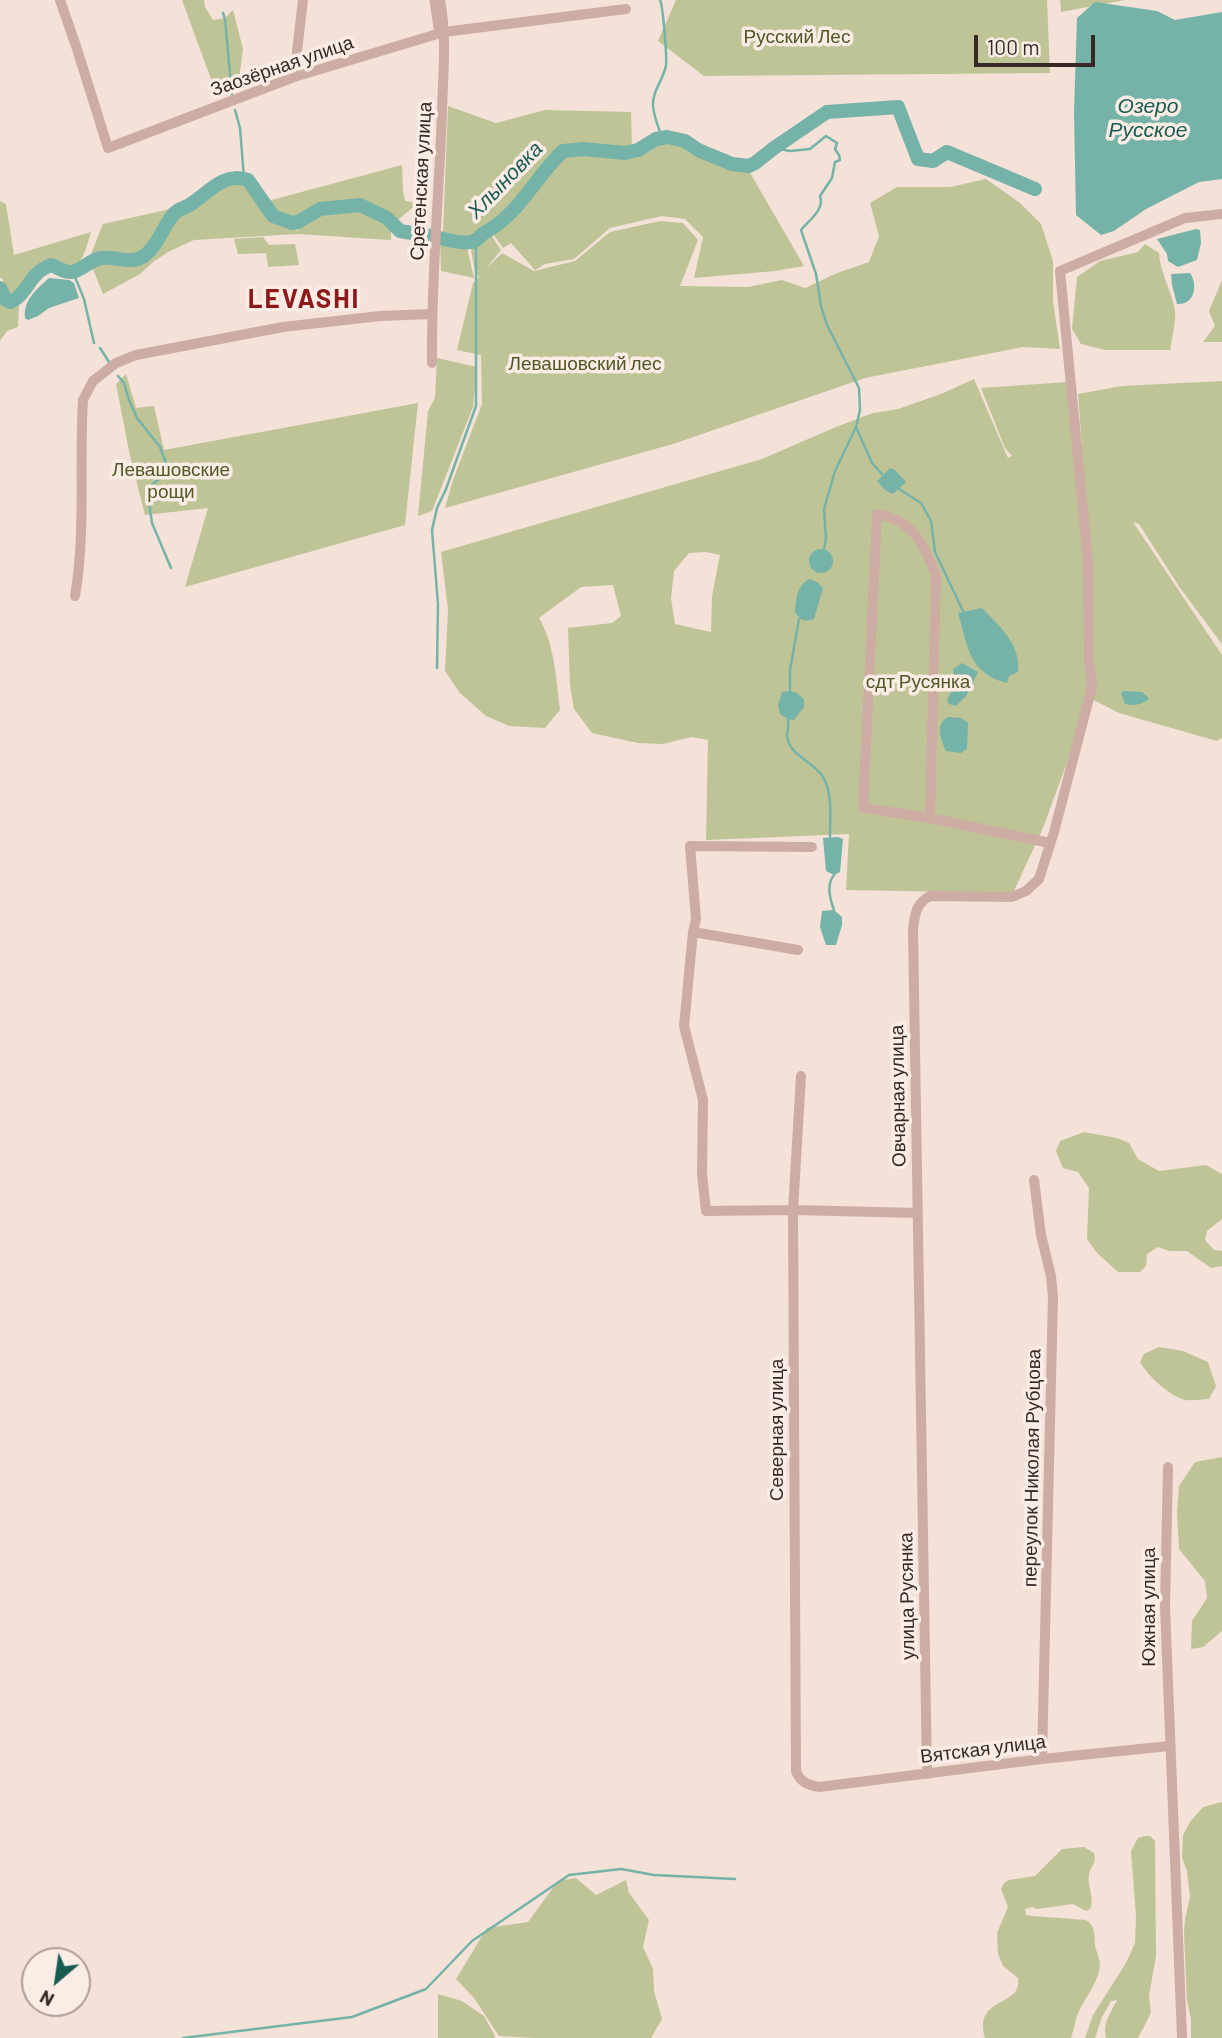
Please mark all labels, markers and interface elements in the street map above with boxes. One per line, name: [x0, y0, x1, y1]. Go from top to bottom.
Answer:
scale bar: [977, 21, 1098, 65]
park label: Русский Лес: [744, 26, 850, 48]
street label: Заозёрная улица: [208, 31, 356, 101]
text: 100 m: [987, 34, 1040, 59]
water label: Озеро Русское: [1109, 93, 1187, 143]
street label: Сретенская улица: [405, 101, 437, 261]
water label: Хлыновка: [462, 136, 548, 224]
district label: LEVASHI: [249, 283, 359, 315]
park label: Левашовский лес: [508, 353, 662, 375]
park label: Левашовские рощи: [112, 459, 230, 503]
park label: сдт Русянка: [866, 671, 970, 693]
street label: Овчарная улица: [885, 1025, 911, 1167]
street label: переулок Николая Рубцова: [1019, 1349, 1045, 1587]
street label: Северная улица: [766, 1359, 788, 1501]
street label: улица Русянка: [894, 1532, 920, 1660]
street label: Южная улица: [1138, 1547, 1160, 1667]
street label: Вятская улица: [919, 1730, 1047, 1768]
north arrow: [21, 1947, 91, 2017]
text: N: [35, 1986, 58, 2012]

